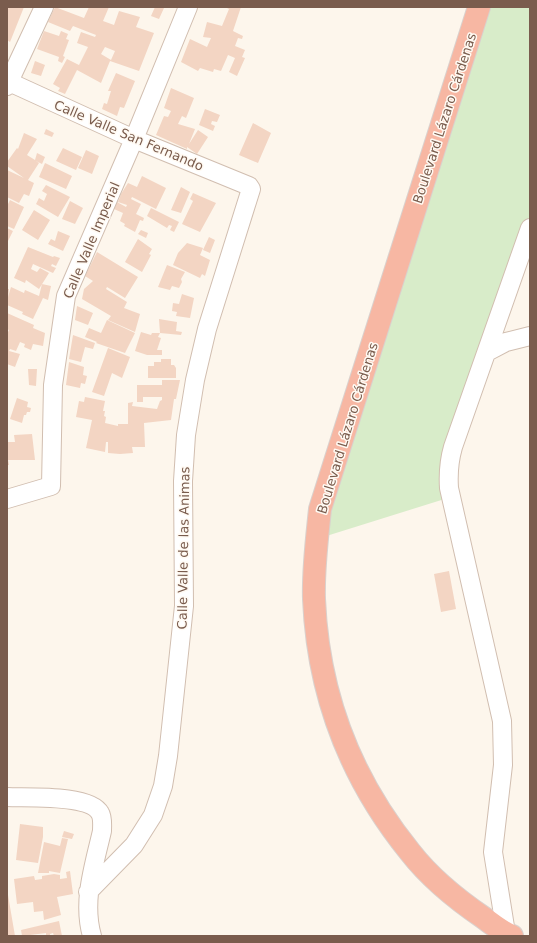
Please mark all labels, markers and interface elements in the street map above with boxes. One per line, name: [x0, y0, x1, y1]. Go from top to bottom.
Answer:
street label: Boulevard Lázaro Cárdenas: [410, 31, 479, 205]
street label: Calle Valle San Fernando: [52, 97, 206, 174]
street label: Calle Valle Imperial: [60, 180, 123, 301]
street label: Boulevard Lázaro Cárdenas: [314, 340, 381, 516]
street label: Calle Valle de las Animas: [175, 466, 192, 629]

